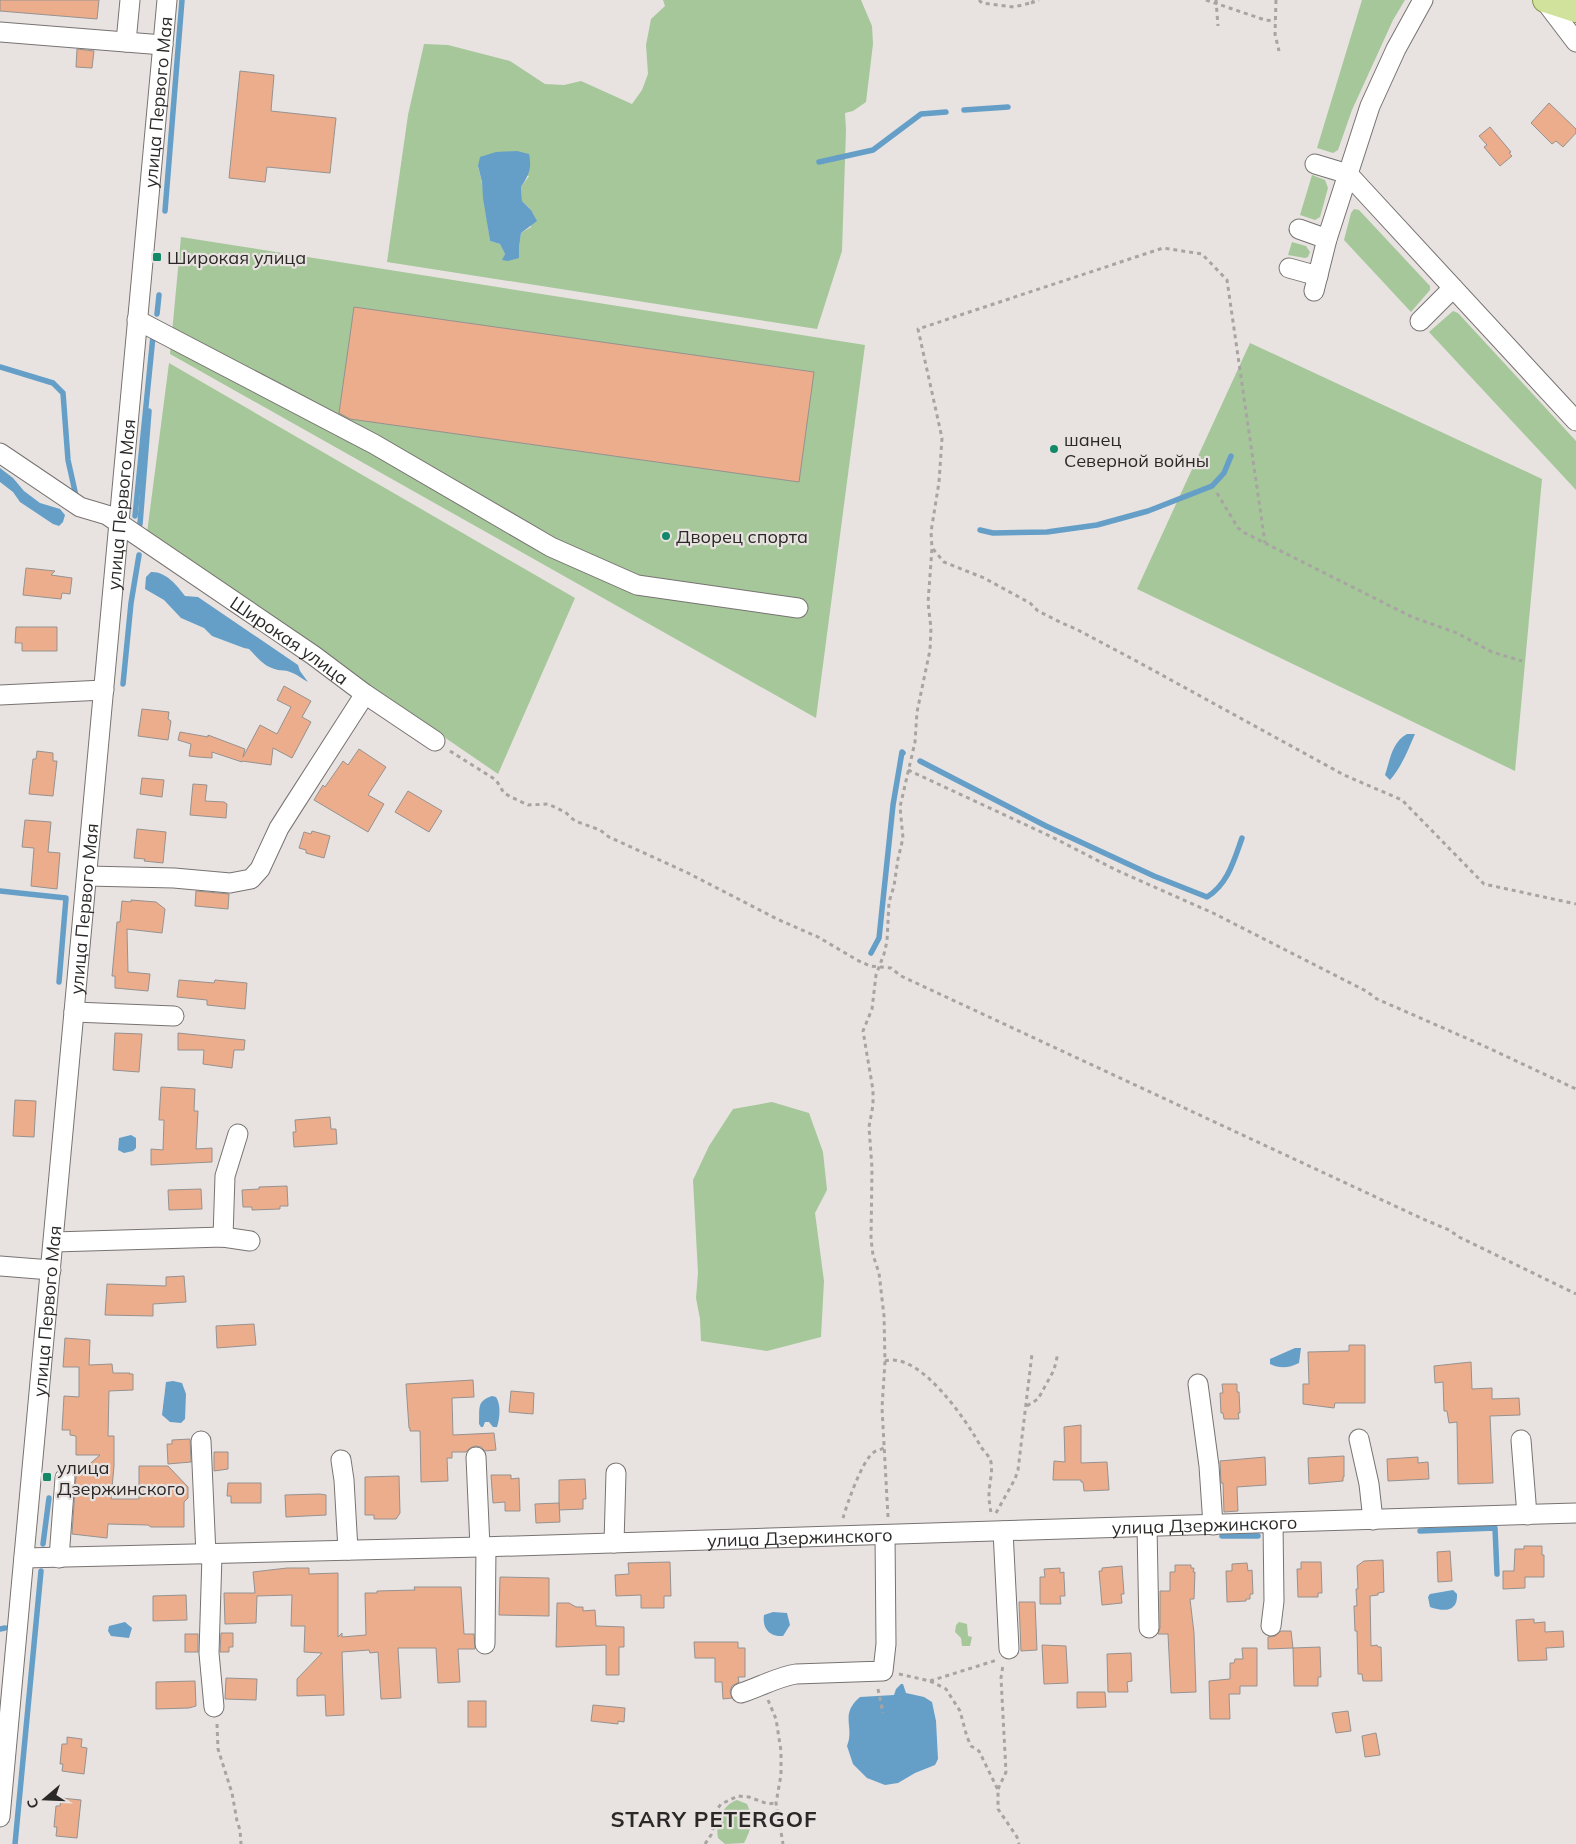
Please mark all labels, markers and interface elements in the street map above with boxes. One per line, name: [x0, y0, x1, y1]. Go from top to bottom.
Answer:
street label: улица Первого Мая: [138, 16, 177, 189]
place label: Широкая улица: [167, 246, 306, 269]
marker: Широкая улица: [151, 251, 163, 263]
street label: улица Первого Мая: [101, 418, 140, 591]
place label: шанец Северной войны: [1064, 428, 1209, 472]
marker: шанец Северной войны: [1048, 443, 1060, 455]
place label: Дворец спорта: [676, 525, 808, 548]
marker: Дворец спорта: [660, 530, 672, 542]
street label: Широкая улица: [226, 591, 353, 689]
street label: улица Первого Мая: [64, 822, 103, 996]
street label: улица Первого Мая: [27, 1224, 66, 1398]
place label: улица Дзержинского: [57, 1456, 185, 1500]
marker: улица Дзержинского: [41, 1471, 53, 1483]
street label: улица Дзержинского: [1111, 1510, 1298, 1539]
street label: улица Дзержинского: [707, 1523, 893, 1551]
north arrow: [20, 1774, 70, 1824]
text: С: [23, 1796, 43, 1811]
district label: STARY PETERGOF: [610, 1805, 818, 1833]

